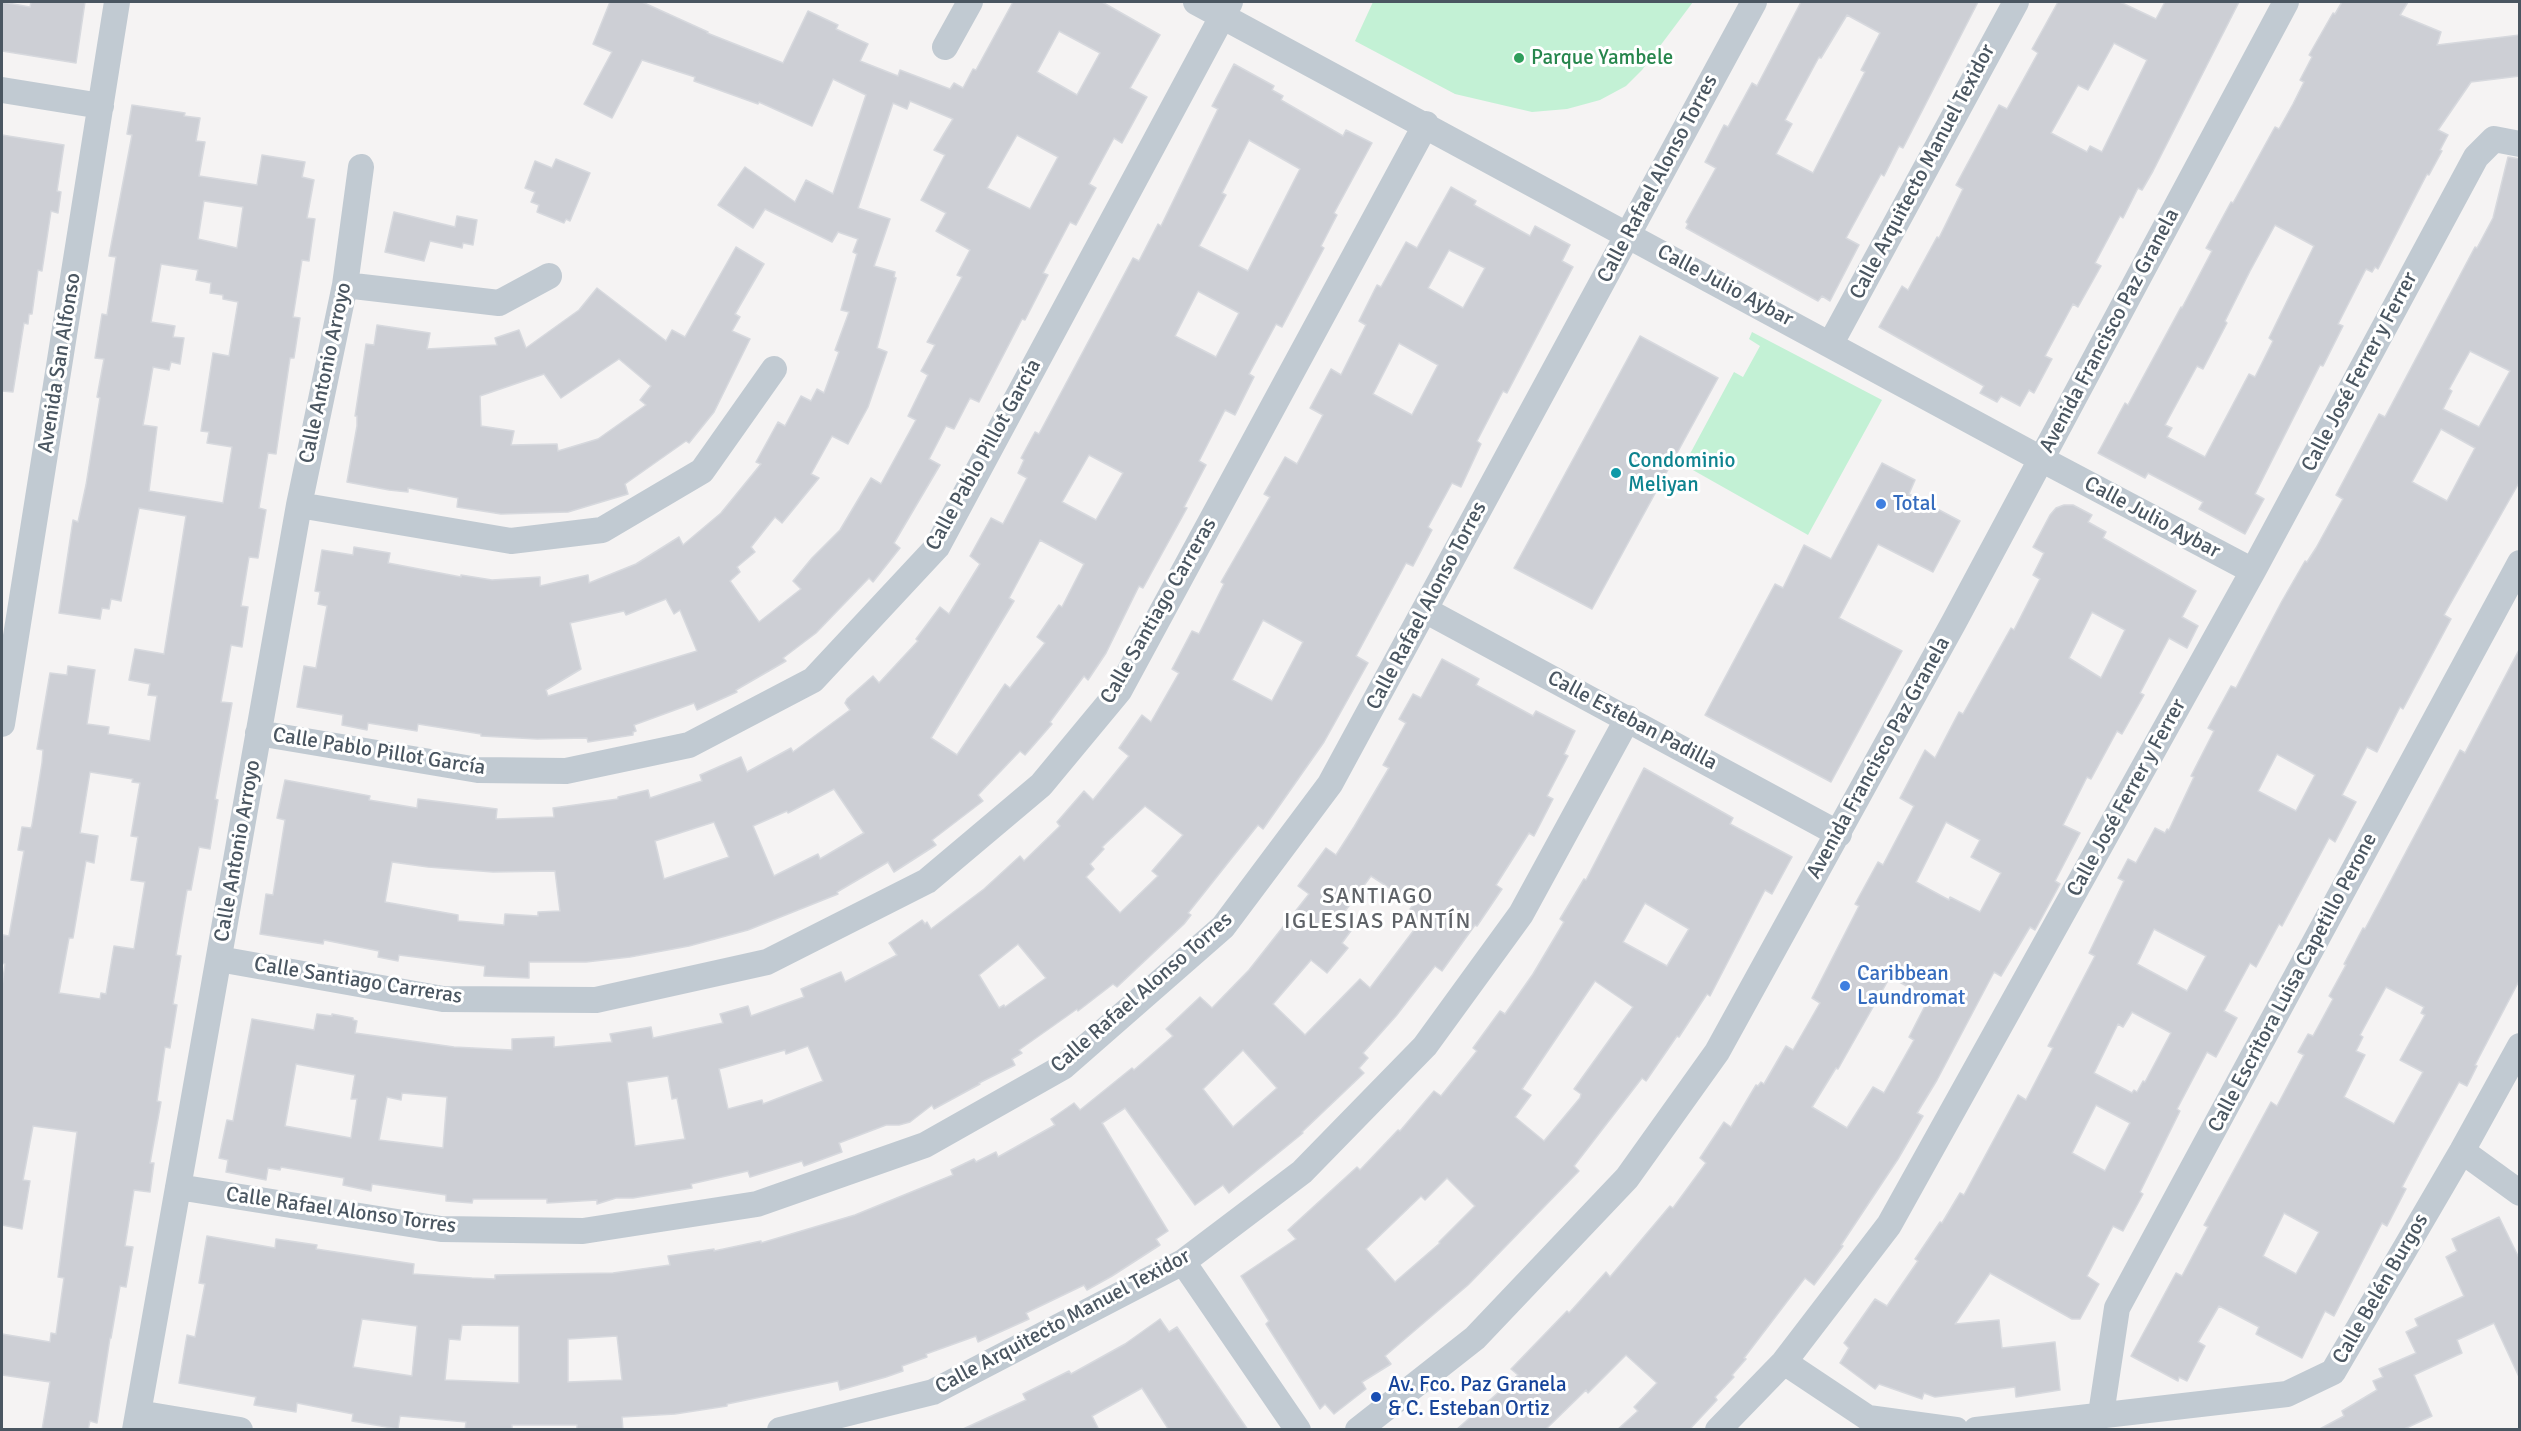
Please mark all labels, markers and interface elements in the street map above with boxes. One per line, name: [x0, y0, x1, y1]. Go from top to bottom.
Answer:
street label: Calle Arquitecto Manuel Texidor: [1845, 40, 2001, 304]
place label: Parque Yambele: [1531, 45, 1673, 71]
marker: Parque Yambele: [1512, 51, 1526, 65]
street label: Calle Rafael Alonso Torres: [1592, 71, 1724, 287]
street label: Avenida Francisco Paz Granela: [2035, 205, 2185, 457]
street label: Calle Julio Aybar: [1653, 240, 1797, 332]
street label: Calle José Ferrer y Ferrer: [2297, 268, 2423, 476]
street label: Avenida San Alfonso: [33, 271, 87, 455]
street label: Calle Antonio Arroyo: [295, 280, 357, 466]
street label: Calle Pablo Pillot García: [921, 355, 1047, 555]
place label: Condominio Meliyan: [1628, 448, 1735, 498]
marker: Condominio Meliyan: [1609, 466, 1623, 480]
street label: Calle Julio Aybar: [2080, 472, 2224, 564]
place label: Total: [1893, 491, 1936, 517]
marker: Total: [1874, 497, 1888, 511]
street label: Calle Rafael Alonso Torres: [1361, 498, 1493, 714]
street label: Calle Santiago Carreras: [1095, 514, 1223, 708]
street label: Avenida Francisco Paz Granela: [1802, 633, 1956, 883]
street label: Calle Esteban Padilla: [1543, 666, 1721, 776]
street label: Calle José Ferrer y Ferrer: [2062, 695, 2192, 901]
street label: Calle Pablo Pillot García: [271, 723, 487, 781]
street label: Calle Antonio Arroyo: [210, 758, 266, 944]
street label: Calle Escritora Luisa Capetillo Perone: [2203, 829, 2383, 1137]
district label: SANTIAGO IGLESIAS PANTÍN: [1284, 884, 1472, 936]
street label: Calle Rafael Alonso Torres: [1046, 907, 1238, 1079]
street label: Calle Santiago Carreras: [252, 952, 464, 1010]
place label: Caribbean Laundromat: [1857, 961, 1965, 1011]
marker: Caribbean Laundromat: [1838, 979, 1852, 993]
street label: Calle Rafael Alonso Torres: [224, 1182, 458, 1240]
street label: Calle Belén Burgos: [2328, 1210, 2434, 1368]
street label: Calle Arquitecto Manuel Texidor: [931, 1244, 1195, 1400]
place label: Av. Fco. Paz Granela & C. Esteban Ortiz: [1388, 1372, 1567, 1422]
marker: Av. Fco. Paz Granela & C. Esteban Ortiz: [1369, 1390, 1383, 1404]

